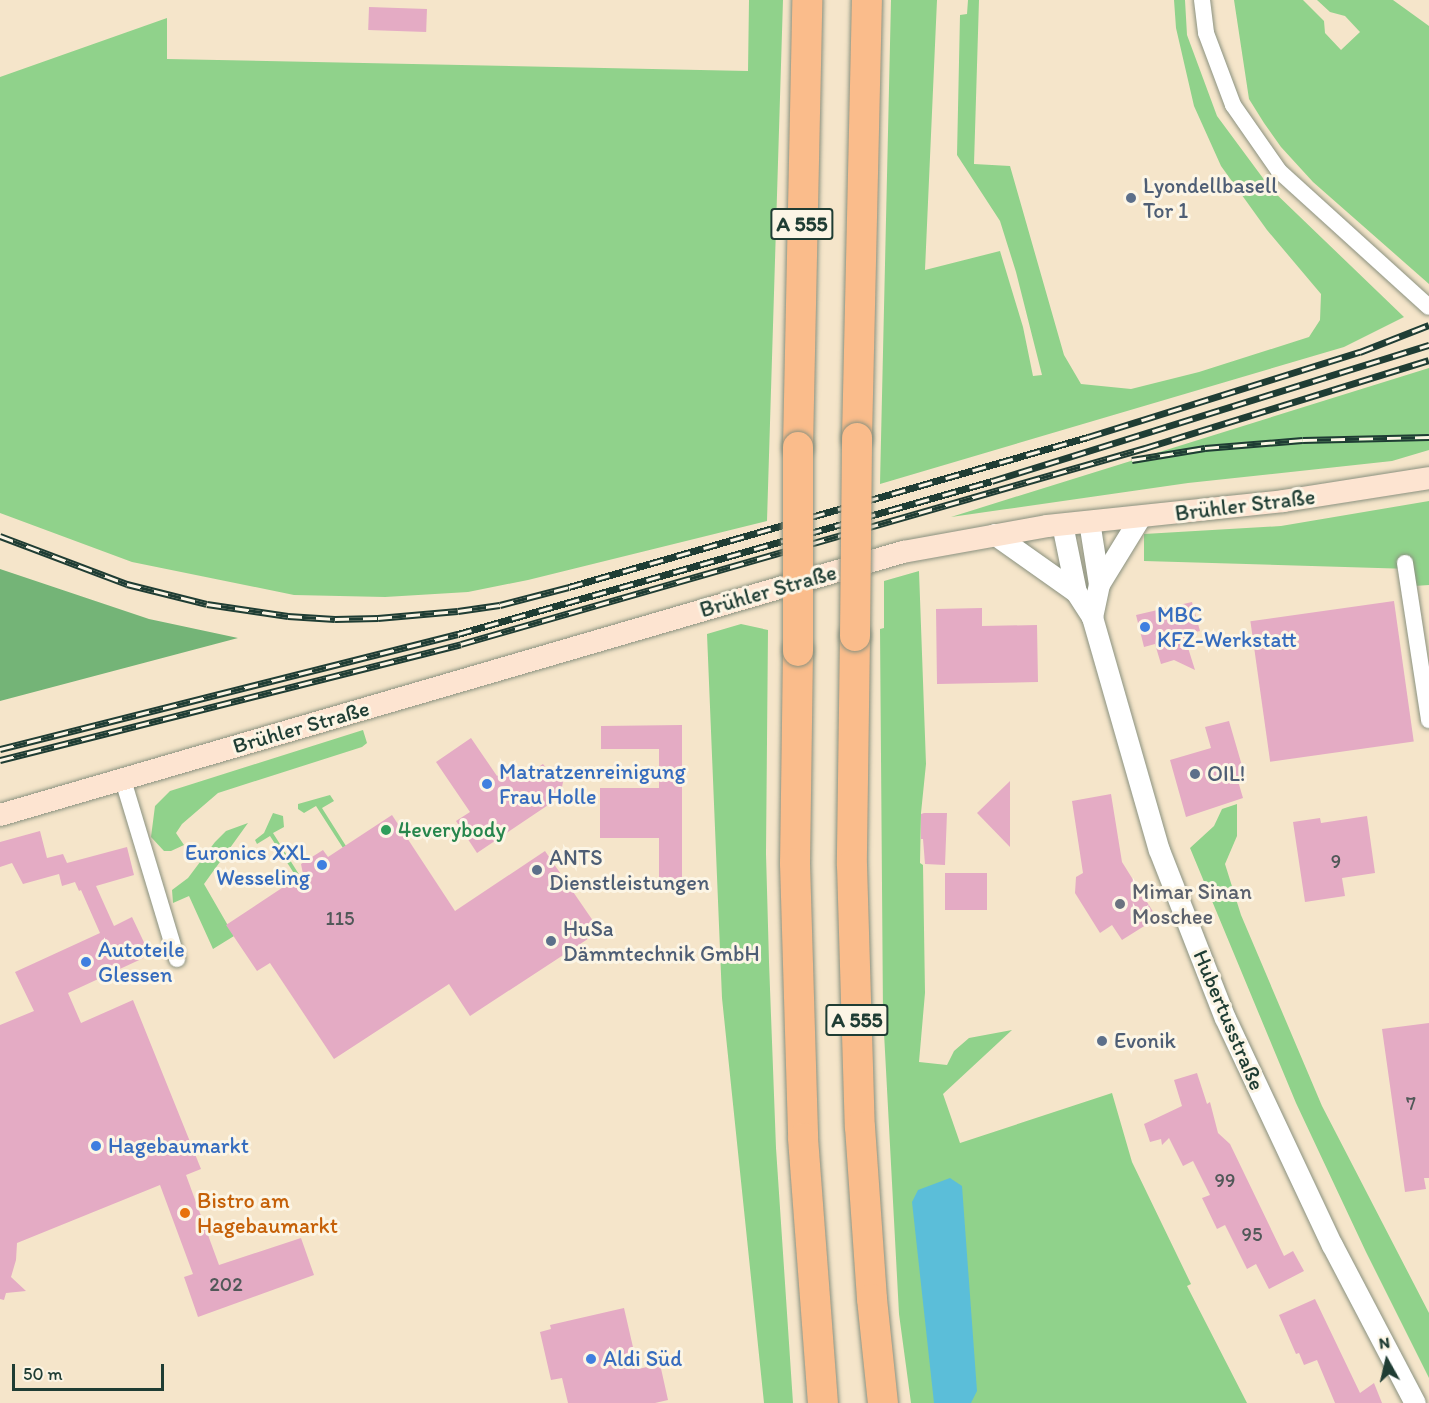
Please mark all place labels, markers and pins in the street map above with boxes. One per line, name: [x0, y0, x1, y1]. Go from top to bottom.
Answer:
place label: Lyondellbasell Tor 1: [1143, 172, 1278, 224]
marker: Lyondellbasell Tor 1: [1124, 191, 1138, 205]
place label: MBC KFZ-Werkstatt: [1157, 601, 1297, 652]
marker: MBC KFZ-Werkstatt: [1138, 620, 1152, 634]
place label: Matratzenreinigung Frau Holle: [499, 758, 686, 810]
place label: OIL!: [1207, 761, 1245, 787]
marker: OIL!: [1188, 767, 1202, 781]
marker: Matratzenreinigung Frau Holle: [480, 777, 494, 791]
place label: 4everybody: [398, 817, 506, 843]
marker: 4everybody: [379, 823, 393, 837]
place label: Euronics XXL Wesseling: [185, 839, 310, 890]
place label: ANTS Dienstleistungen: [549, 844, 709, 896]
marker: Euronics XXL Wesseling: [315, 858, 329, 872]
marker: ANTS Dienstleistungen: [530, 863, 544, 877]
place label: Mimar Sinan Moschee: [1132, 878, 1250, 930]
marker: Mimar Sinan Moschee: [1113, 897, 1127, 911]
place label: HuSa Dämmtechnik GmbH: [563, 915, 760, 966]
marker: HuSa Dämmtechnik GmbH: [544, 934, 558, 948]
place label: Autoteile Glessen: [98, 936, 185, 987]
marker: Autoteile Glessen: [79, 955, 93, 969]
place label: Evonik: [1114, 1028, 1176, 1054]
marker: Evonik: [1095, 1034, 1109, 1048]
place label: Hagebaumarkt: [108, 1133, 249, 1159]
marker: Hagebaumarkt: [89, 1139, 103, 1153]
place label: Bistro am Hagebaumarkt: [197, 1187, 338, 1238]
marker: Bistro am Hagebaumarkt: [178, 1206, 192, 1220]
place label: Aldi Süd: [603, 1346, 682, 1372]
marker: Aldi Süd: [584, 1352, 598, 1366]

